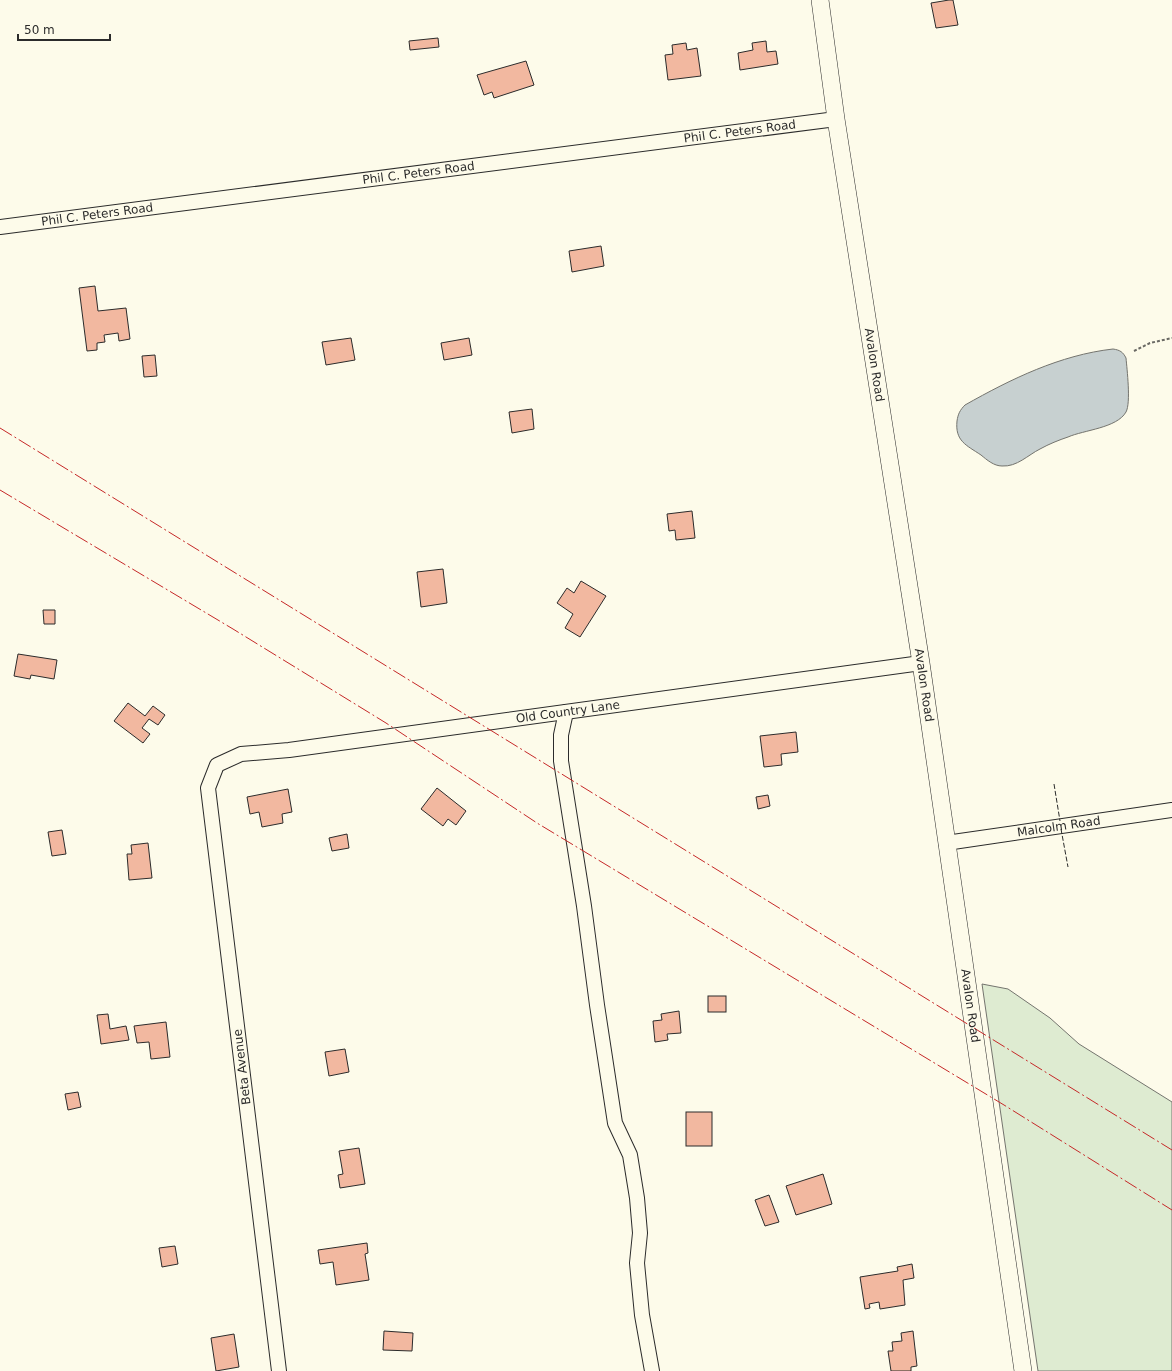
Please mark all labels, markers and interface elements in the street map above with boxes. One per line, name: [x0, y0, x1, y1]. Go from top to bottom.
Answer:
scale bar: [18, 16, 110, 42]
text: 50 m: [24, 23, 55, 37]
street label: Phil C. Peters Road: [683, 117, 797, 146]
street label: Phil C. Peters Road: [362, 159, 475, 187]
street label: Phil C. Peters Road: [40, 200, 154, 229]
street label: Avalon Road: [862, 327, 887, 403]
street label: Avalon Road: [912, 647, 936, 723]
street label: Old Country Lane: [515, 698, 621, 726]
street label: Malcolm Road: [1016, 814, 1101, 840]
street label: Avalon Road: [958, 968, 983, 1044]
street label: Beta Avenue: [230, 1028, 254, 1106]

